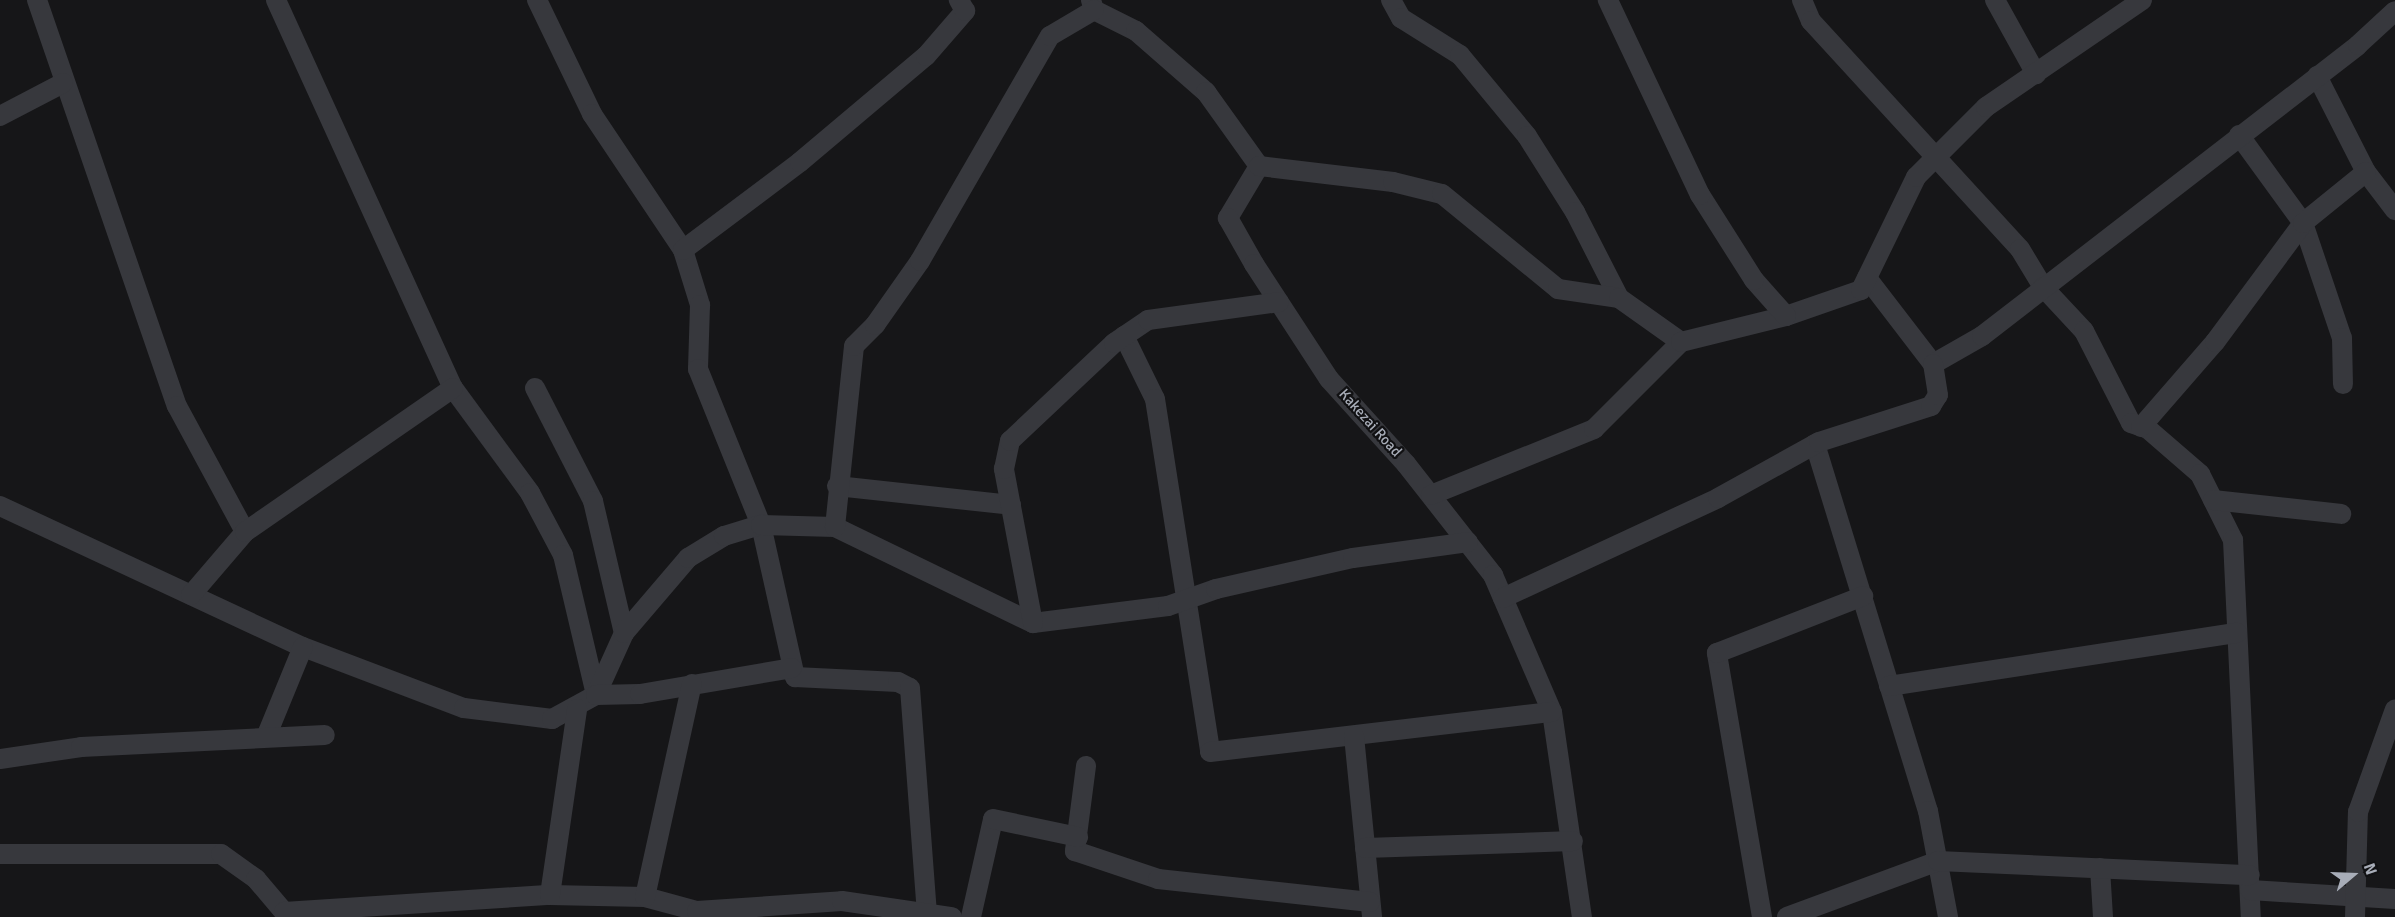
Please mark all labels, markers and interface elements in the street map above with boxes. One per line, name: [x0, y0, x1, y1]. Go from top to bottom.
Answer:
street label: Kakezai Road: [1335, 385, 1405, 461]
north arrow: [2323, 845, 2383, 905]
text: N: [2359, 861, 2381, 878]

